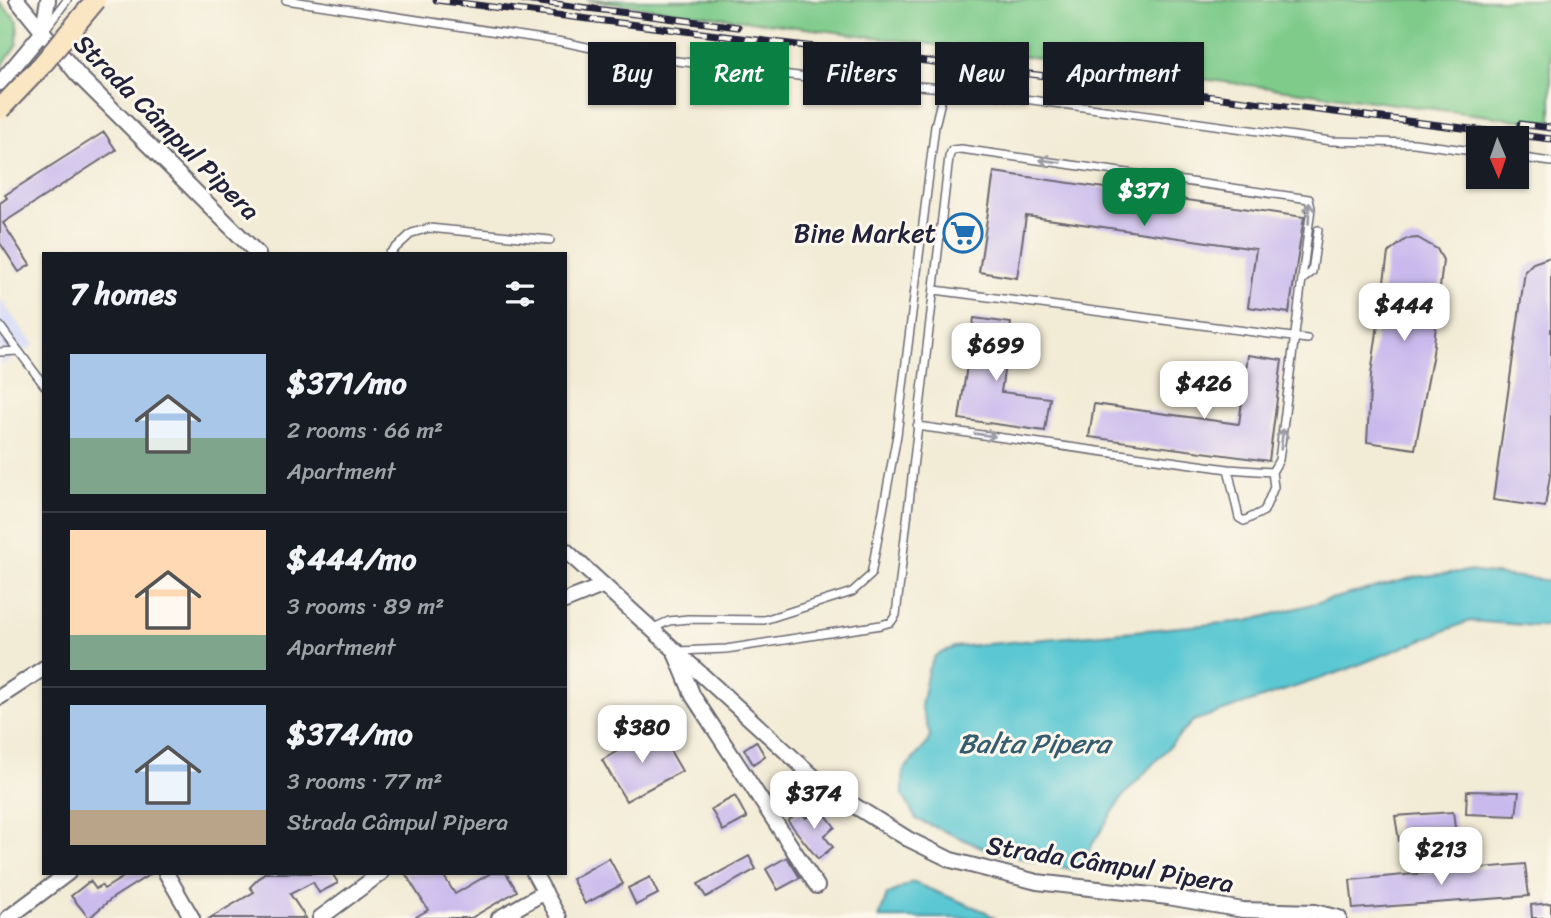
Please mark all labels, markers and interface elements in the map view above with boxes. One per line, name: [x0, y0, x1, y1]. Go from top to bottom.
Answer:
street label: Strada Câmpul Pipera: [62, 22, 272, 232]
chip: Buy: [588, 42, 676, 105]
chip: Rent: [690, 42, 789, 105]
chip: Filters: [803, 42, 921, 105]
chip: New: [935, 42, 1029, 105]
chip: Apartment: [1043, 42, 1204, 105]
north arrow: [1466, 126, 1530, 189]
map controls: [1466, 126, 1529, 189]
one-way arrow: [1039, 154, 1062, 167]
pin: $371: [1103, 168, 1185, 228]
text: $371: [1118, 170, 1170, 211]
one-way arrow: [1303, 202, 1316, 225]
place label: Bine Market: [794, 210, 936, 256]
supermarket icon: Bine Market: [942, 212, 984, 254]
text: 7 homes: [70, 267, 177, 321]
icon: filters: [501, 275, 539, 313]
pin: $444: [1363, 284, 1445, 343]
text: $444: [1375, 285, 1433, 326]
pin: $699: [955, 324, 1037, 383]
text: $699: [968, 325, 1024, 366]
text: $371/mo: [287, 356, 407, 410]
pin: $426: [1163, 362, 1245, 421]
text: $426: [1176, 363, 1232, 404]
icon: home: [126, 382, 210, 466]
text: 2 rooms · 66 m²: [287, 410, 443, 451]
one-way arrow: [1275, 428, 1288, 451]
one-way arrow: [973, 429, 996, 442]
text: Apartment: [287, 451, 396, 492]
text: $444/mo: [287, 532, 417, 586]
icon: home: [126, 558, 210, 642]
text: 3 rooms · 89 m²: [287, 586, 444, 627]
text: Apartment: [287, 627, 396, 668]
pin: $380: [601, 706, 683, 765]
text: $374/mo: [287, 707, 413, 761]
text: $380: [614, 707, 670, 748]
water label: Balta Pipera: [958, 719, 1114, 768]
icon: home: [126, 733, 210, 817]
text: 3 rooms · 77 m²: [287, 761, 443, 802]
pin: $374: [773, 772, 855, 831]
text: $374: [786, 773, 842, 814]
text: Strada Câmpul Pipera: [287, 802, 508, 843]
street label: Strada Câmpul Pipera: [983, 822, 1237, 906]
pin: $213: [1400, 828, 1482, 887]
text: $213: [1415, 829, 1467, 870]

